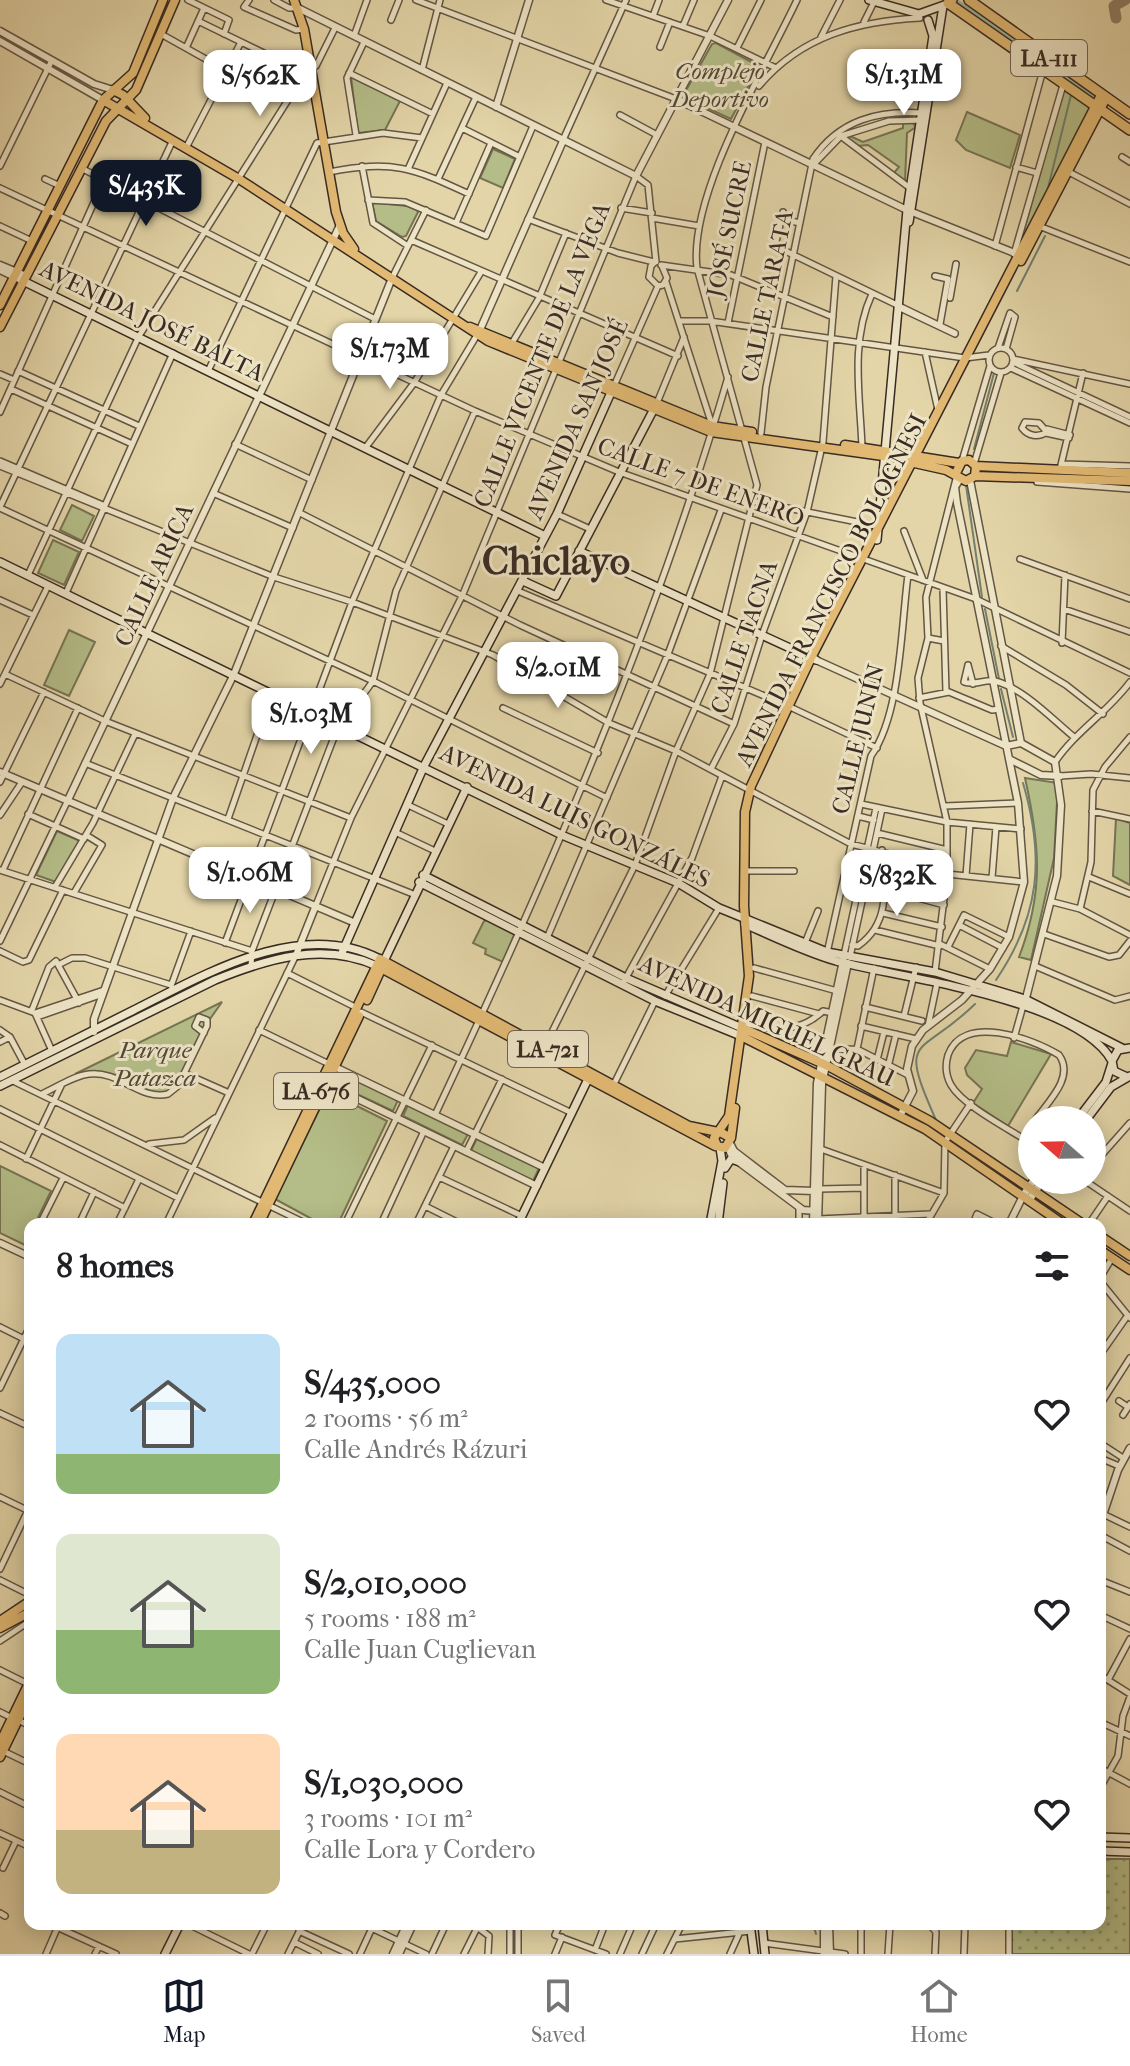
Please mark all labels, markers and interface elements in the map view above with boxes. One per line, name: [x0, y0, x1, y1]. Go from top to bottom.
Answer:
road number: LA-111: [1011, 40, 1087, 76]
pin: S/1.31M: [830, 49, 978, 117]
pin: S/562K: [195, 50, 325, 118]
park label: Complejo Deportivo: [669, 57, 769, 113]
text: S/1.31M: [865, 59, 943, 90]
text: S/562K: [221, 60, 299, 91]
street label: JOSÉ SUCRE: [699, 158, 757, 302]
pin: S/435K: [81, 160, 211, 228]
text: S/435K: [108, 170, 184, 201]
street label: CALLE VICENTE DE LA VEGA: [468, 198, 616, 512]
street label: CALLE TARATA: [735, 207, 799, 385]
street label: AVENIDA JOSÉ BALTA: [34, 253, 270, 388]
street label: AVENIDA SAN JOSÉ: [519, 314, 634, 525]
pin: S/1.73M: [316, 323, 464, 391]
text: S/1.73M: [350, 333, 430, 364]
street label: AVENIDA FRANCISCO BOLOGNESI: [729, 409, 932, 772]
street label: CALLE 7 DE ENERO: [594, 432, 808, 532]
street label: CALLE ARICA: [109, 499, 199, 651]
district label: Chiclayo: [482, 538, 630, 584]
street label: CALLE TACNA: [705, 556, 784, 717]
pin: S/2.01M: [484, 642, 632, 710]
text: S/2.01M: [515, 652, 601, 683]
street label: CALLE JUNÍN: [825, 661, 890, 817]
pin: S/1.03M: [237, 688, 385, 756]
text: S/1.03M: [270, 698, 352, 729]
street label: AVENIDA LUIS GONZÁLES: [434, 737, 715, 894]
pin: S/1.06M: [176, 847, 324, 915]
pin: S/832K: [832, 850, 962, 918]
text: S/1.06M: [207, 857, 293, 888]
text: S/832K: [859, 860, 935, 891]
street label: AVENIDA MIGUEL GRAU: [634, 949, 900, 1093]
road number: LA-721: [508, 1031, 588, 1067]
park label: Parque Patazca: [113, 1036, 196, 1092]
road number: LA-676: [274, 1073, 358, 1109]
north arrow: [1018, 1106, 1106, 1194]
map controls: [1018, 1106, 1106, 1194]
icon: filters: [1030, 1244, 1074, 1288]
text: 8 homes: [56, 1246, 174, 1286]
text: S/435,000: [304, 1363, 441, 1403]
icon: home: [120, 1366, 216, 1462]
icon: heart: [1030, 1392, 1074, 1436]
text: 2 rooms · 56 m²: [304, 1403, 468, 1434]
text: Calle Andrés Rázuri: [304, 1434, 527, 1465]
text: S/2,010,000: [304, 1563, 467, 1603]
icon: home: [120, 1566, 216, 1662]
icon: heart: [1030, 1592, 1074, 1636]
text: 5 rooms · 188 m²: [304, 1603, 476, 1634]
text: Calle Juan Cuglievan: [304, 1634, 536, 1665]
text: S/1,030,000: [304, 1763, 464, 1803]
icon: home: [120, 1766, 216, 1862]
icon: heart: [1030, 1792, 1074, 1836]
text: 3 rooms · 101 m²: [304, 1803, 472, 1834]
text: Calle Lora y Cordero: [304, 1834, 535, 1865]
tab: Map: [162, 1974, 206, 2048]
tab: Saved: [531, 1974, 586, 2048]
tab: Home: [910, 1974, 968, 2048]

